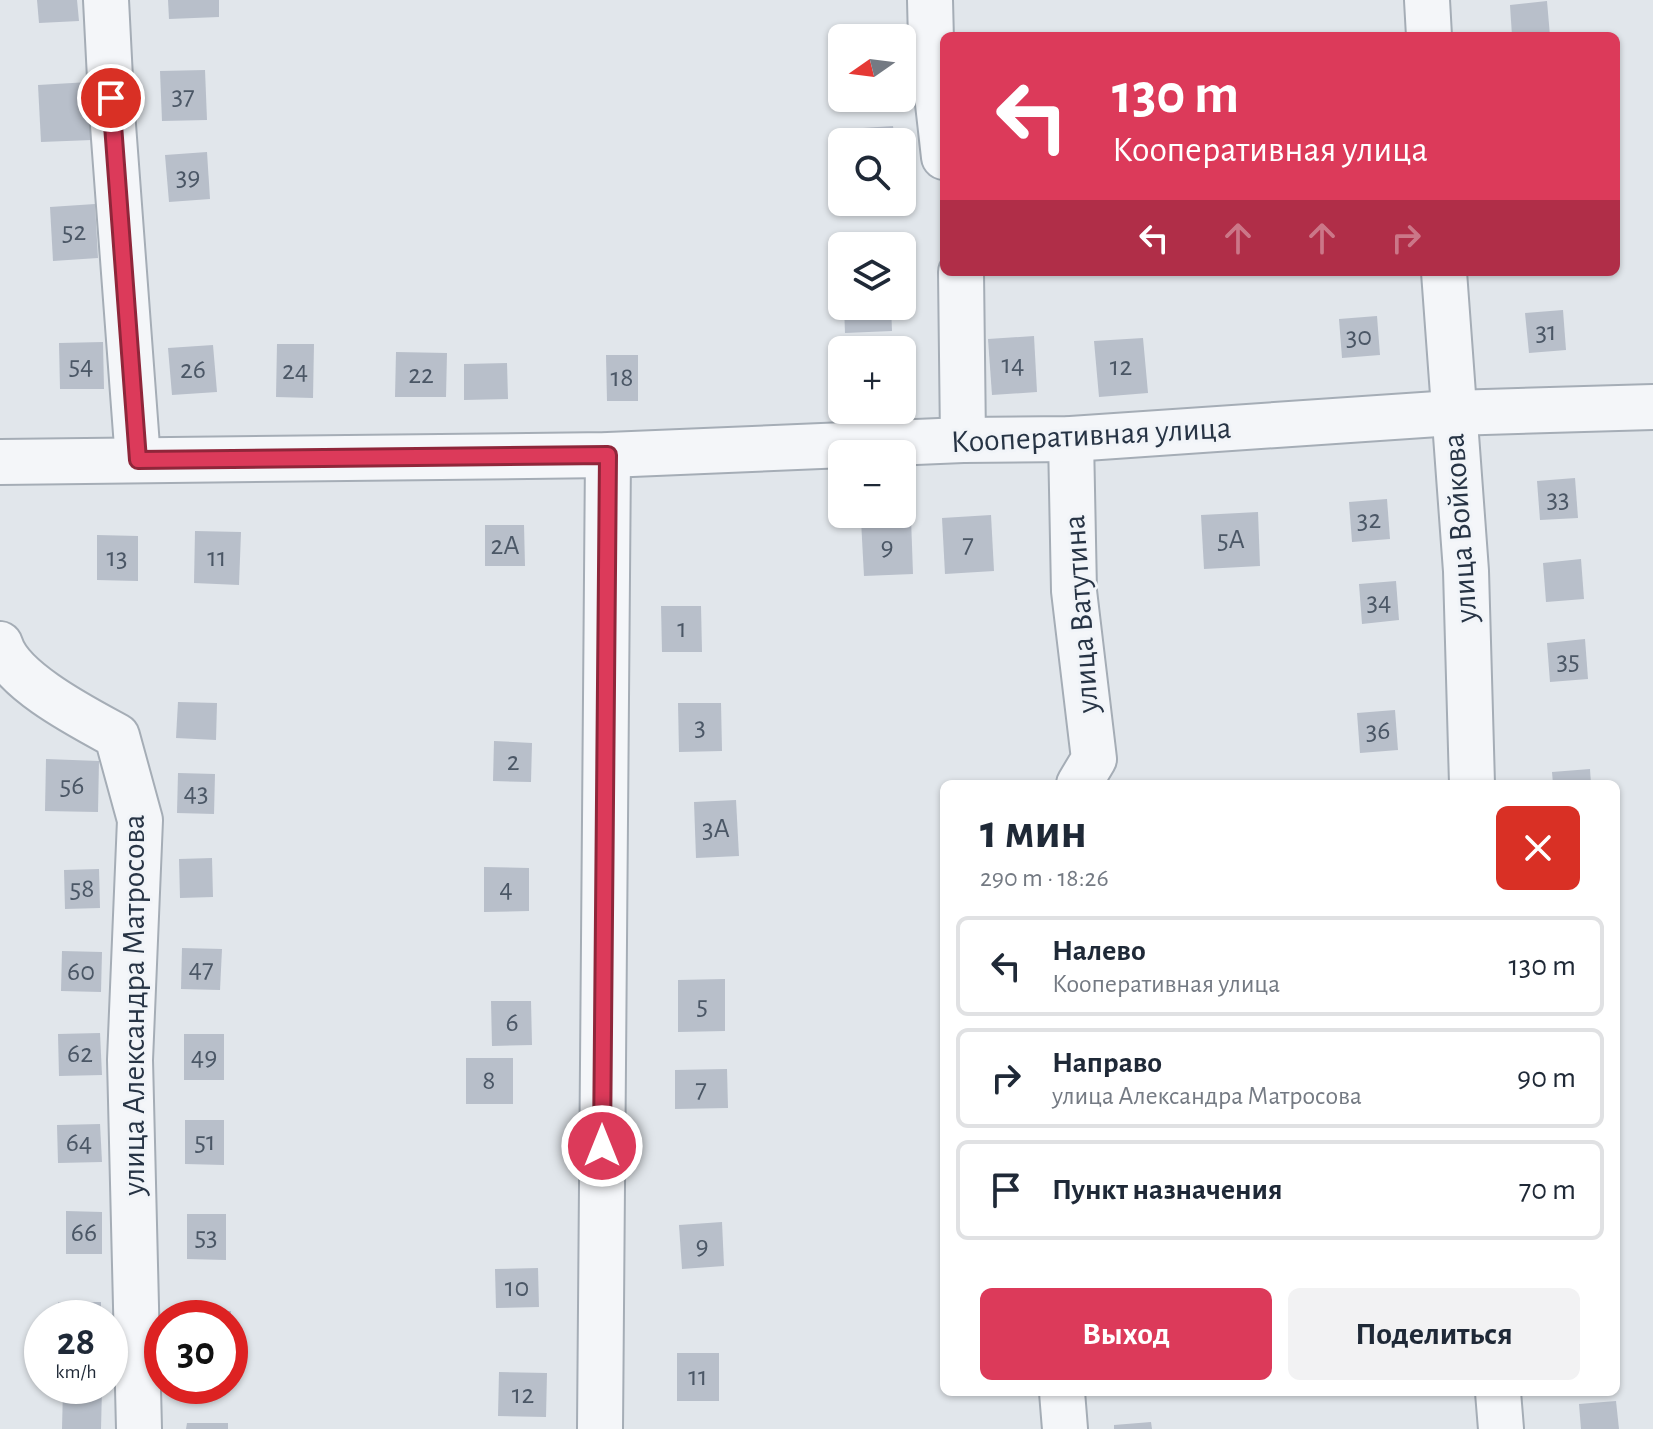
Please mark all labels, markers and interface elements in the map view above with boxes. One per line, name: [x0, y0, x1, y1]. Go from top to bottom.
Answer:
north arrow: [828, 24, 916, 112]
map controls: [828, 24, 916, 528]
pin: [77, 64, 145, 132]
icon: left: [980, 64, 1084, 168]
text: 130 m: [1112, 67, 1239, 123]
icon: arrive: [89, 76, 133, 120]
house number: 37: [171, 82, 195, 110]
button: search: [828, 128, 916, 216]
text: Кооперативная улица: [1112, 132, 1428, 168]
house number: 39: [176, 163, 200, 191]
icon: left: [1132, 216, 1176, 260]
icon: ahead: [1216, 216, 1260, 260]
icon: ahead: [1300, 216, 1344, 260]
icon: right: [1384, 216, 1428, 260]
house number: 52: [62, 218, 86, 246]
button: layers: [828, 232, 916, 320]
house number: 31: [1535, 318, 1557, 346]
house number: 30: [1346, 323, 1372, 351]
button: +: [828, 336, 916, 424]
house number: 14: [1001, 351, 1025, 379]
house number: 54: [68, 352, 94, 380]
house number: 12: [1110, 353, 1132, 381]
house number: 26: [180, 356, 206, 384]
house number: 24: [282, 357, 308, 385]
house number: 22: [408, 361, 434, 389]
house number: 18: [611, 364, 633, 392]
street label: Кооперативная улица: [950, 412, 1232, 458]
street label: улица Войкова: [1437, 432, 1483, 625]
button: −: [828, 440, 916, 528]
house number: 33: [1546, 485, 1570, 513]
house number: 32: [1357, 506, 1381, 534]
street label: улица Ватутина: [1058, 514, 1104, 715]
house number: 5А: [1217, 526, 1245, 554]
house number: 7: [962, 530, 974, 558]
house number: 2А: [490, 532, 520, 560]
house number: 9: [880, 533, 894, 561]
house number: 13: [106, 544, 128, 572]
house number: 11: [207, 544, 227, 572]
house number: 34: [1366, 588, 1392, 616]
house number: 1: [677, 615, 687, 643]
house number: 35: [1556, 647, 1580, 675]
house number: 3: [694, 713, 706, 741]
house number: 36: [1366, 717, 1390, 745]
house number: 2: [507, 748, 519, 776]
house number: 56: [60, 772, 84, 800]
house number: 43: [183, 779, 209, 807]
button: close: [1496, 806, 1580, 890]
text: 1 мин: [980, 809, 1087, 857]
street label: улица Александра Матросова: [118, 814, 150, 1197]
house number: 3А: [702, 815, 730, 843]
text: 290 m · 18:26: [980, 865, 1109, 891]
house number: 58: [70, 875, 94, 903]
house number: 4: [499, 875, 513, 903]
text: Налево: [1052, 936, 1146, 966]
icon: left: [984, 944, 1028, 988]
text: 130 m: [1509, 951, 1576, 981]
house number: 47: [188, 955, 214, 983]
house number: 60: [67, 958, 95, 986]
text: Кооперативная улица: [1052, 971, 1280, 997]
house number: 5: [696, 992, 708, 1020]
house number: 6: [505, 1009, 519, 1037]
house number: 62: [67, 1040, 93, 1068]
house number: 49: [191, 1043, 217, 1071]
text: Направо: [1052, 1048, 1162, 1078]
icon: right: [984, 1056, 1028, 1100]
text: 90 m: [1517, 1063, 1576, 1093]
house number: 8: [482, 1067, 496, 1095]
house number: 7: [695, 1075, 707, 1103]
text: улица Александра Матросова: [1052, 1083, 1362, 1109]
position arrow: [560, 1104, 644, 1188]
house number: 51: [194, 1128, 216, 1156]
house number: 64: [66, 1129, 92, 1157]
icon: arrive: [984, 1168, 1028, 1212]
text: Пункт назначения: [1052, 1175, 1283, 1205]
text: 70 m: [1519, 1175, 1576, 1205]
house number: 66: [71, 1219, 97, 1247]
house number: 53: [194, 1223, 218, 1251]
house number: 9: [695, 1232, 709, 1260]
house number: 10: [505, 1274, 529, 1302]
button: Выход: [980, 1288, 1272, 1380]
button: Поделиться: [1288, 1288, 1580, 1380]
speed limit sign: 30: [144, 1300, 248, 1404]
text: 28: [57, 1322, 95, 1362]
text: km/h: [55, 1362, 97, 1382]
house number: 11: [688, 1363, 708, 1391]
house number: 12: [512, 1381, 534, 1409]

